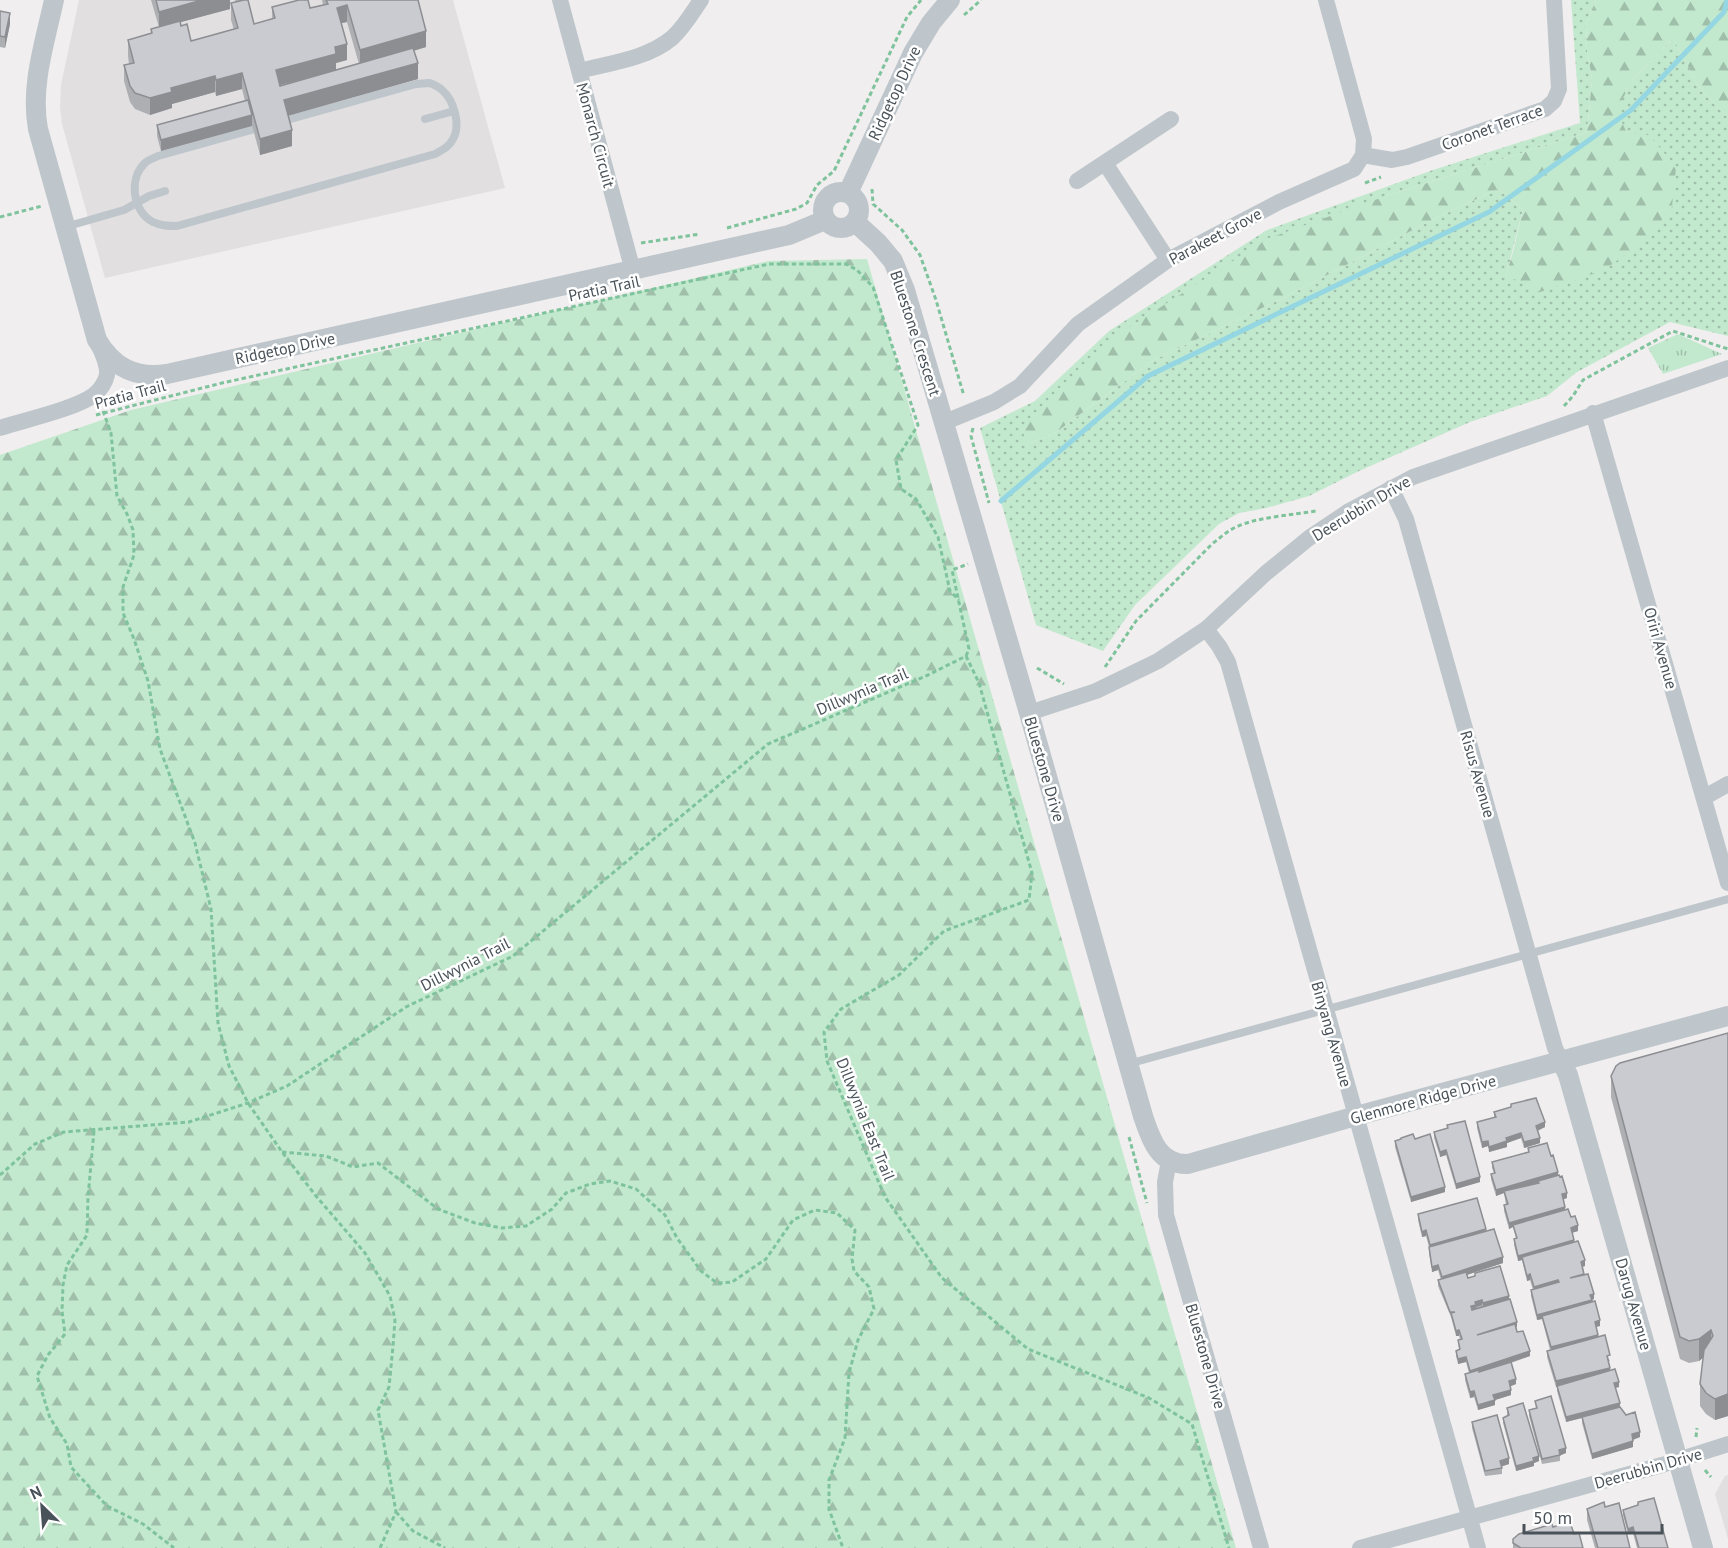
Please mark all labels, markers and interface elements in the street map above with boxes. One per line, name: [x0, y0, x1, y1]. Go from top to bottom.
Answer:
street label: Ridgetop Drive: [863, 43, 925, 143]
street label: Monarch Circuit: [572, 80, 620, 190]
street label: Coronet Terrace: [1439, 99, 1545, 155]
street label: Parakeet Grove: [1165, 203, 1265, 269]
street label: Bluestone Crescent: [886, 268, 946, 399]
street label: Pratia Trail: [566, 271, 642, 305]
street label: Ridgetop Drive: [233, 328, 337, 368]
street label: Pratia Trail: [92, 375, 168, 413]
street label: Deerubbin Drive: [1308, 471, 1414, 545]
street label: Oriri Avenue: [1640, 605, 1682, 691]
street label: Dillwynia Trail: [813, 663, 911, 719]
street label: Bluestone Drive: [1020, 714, 1070, 824]
street label: Risus Avenue: [1456, 728, 1500, 820]
street label: Dillwynia Trail: [417, 933, 513, 995]
street label: Binyang Avenue: [1307, 979, 1357, 1089]
street label: Dillwynia East Trail: [832, 1055, 900, 1184]
street label: Glenmore Ridge Drive: [1348, 1070, 1498, 1128]
street label: Darug Avenue: [1611, 1256, 1657, 1352]
street label: Bluestone Drive: [1181, 1301, 1231, 1411]
street label: Deerubbin Drive: [1592, 1443, 1704, 1493]
north arrow: [12, 1476, 72, 1536]
text: N: [27, 1481, 45, 1504]
scale bar: [1524, 1497, 1662, 1535]
text: 50 m: [1533, 1506, 1572, 1529]

